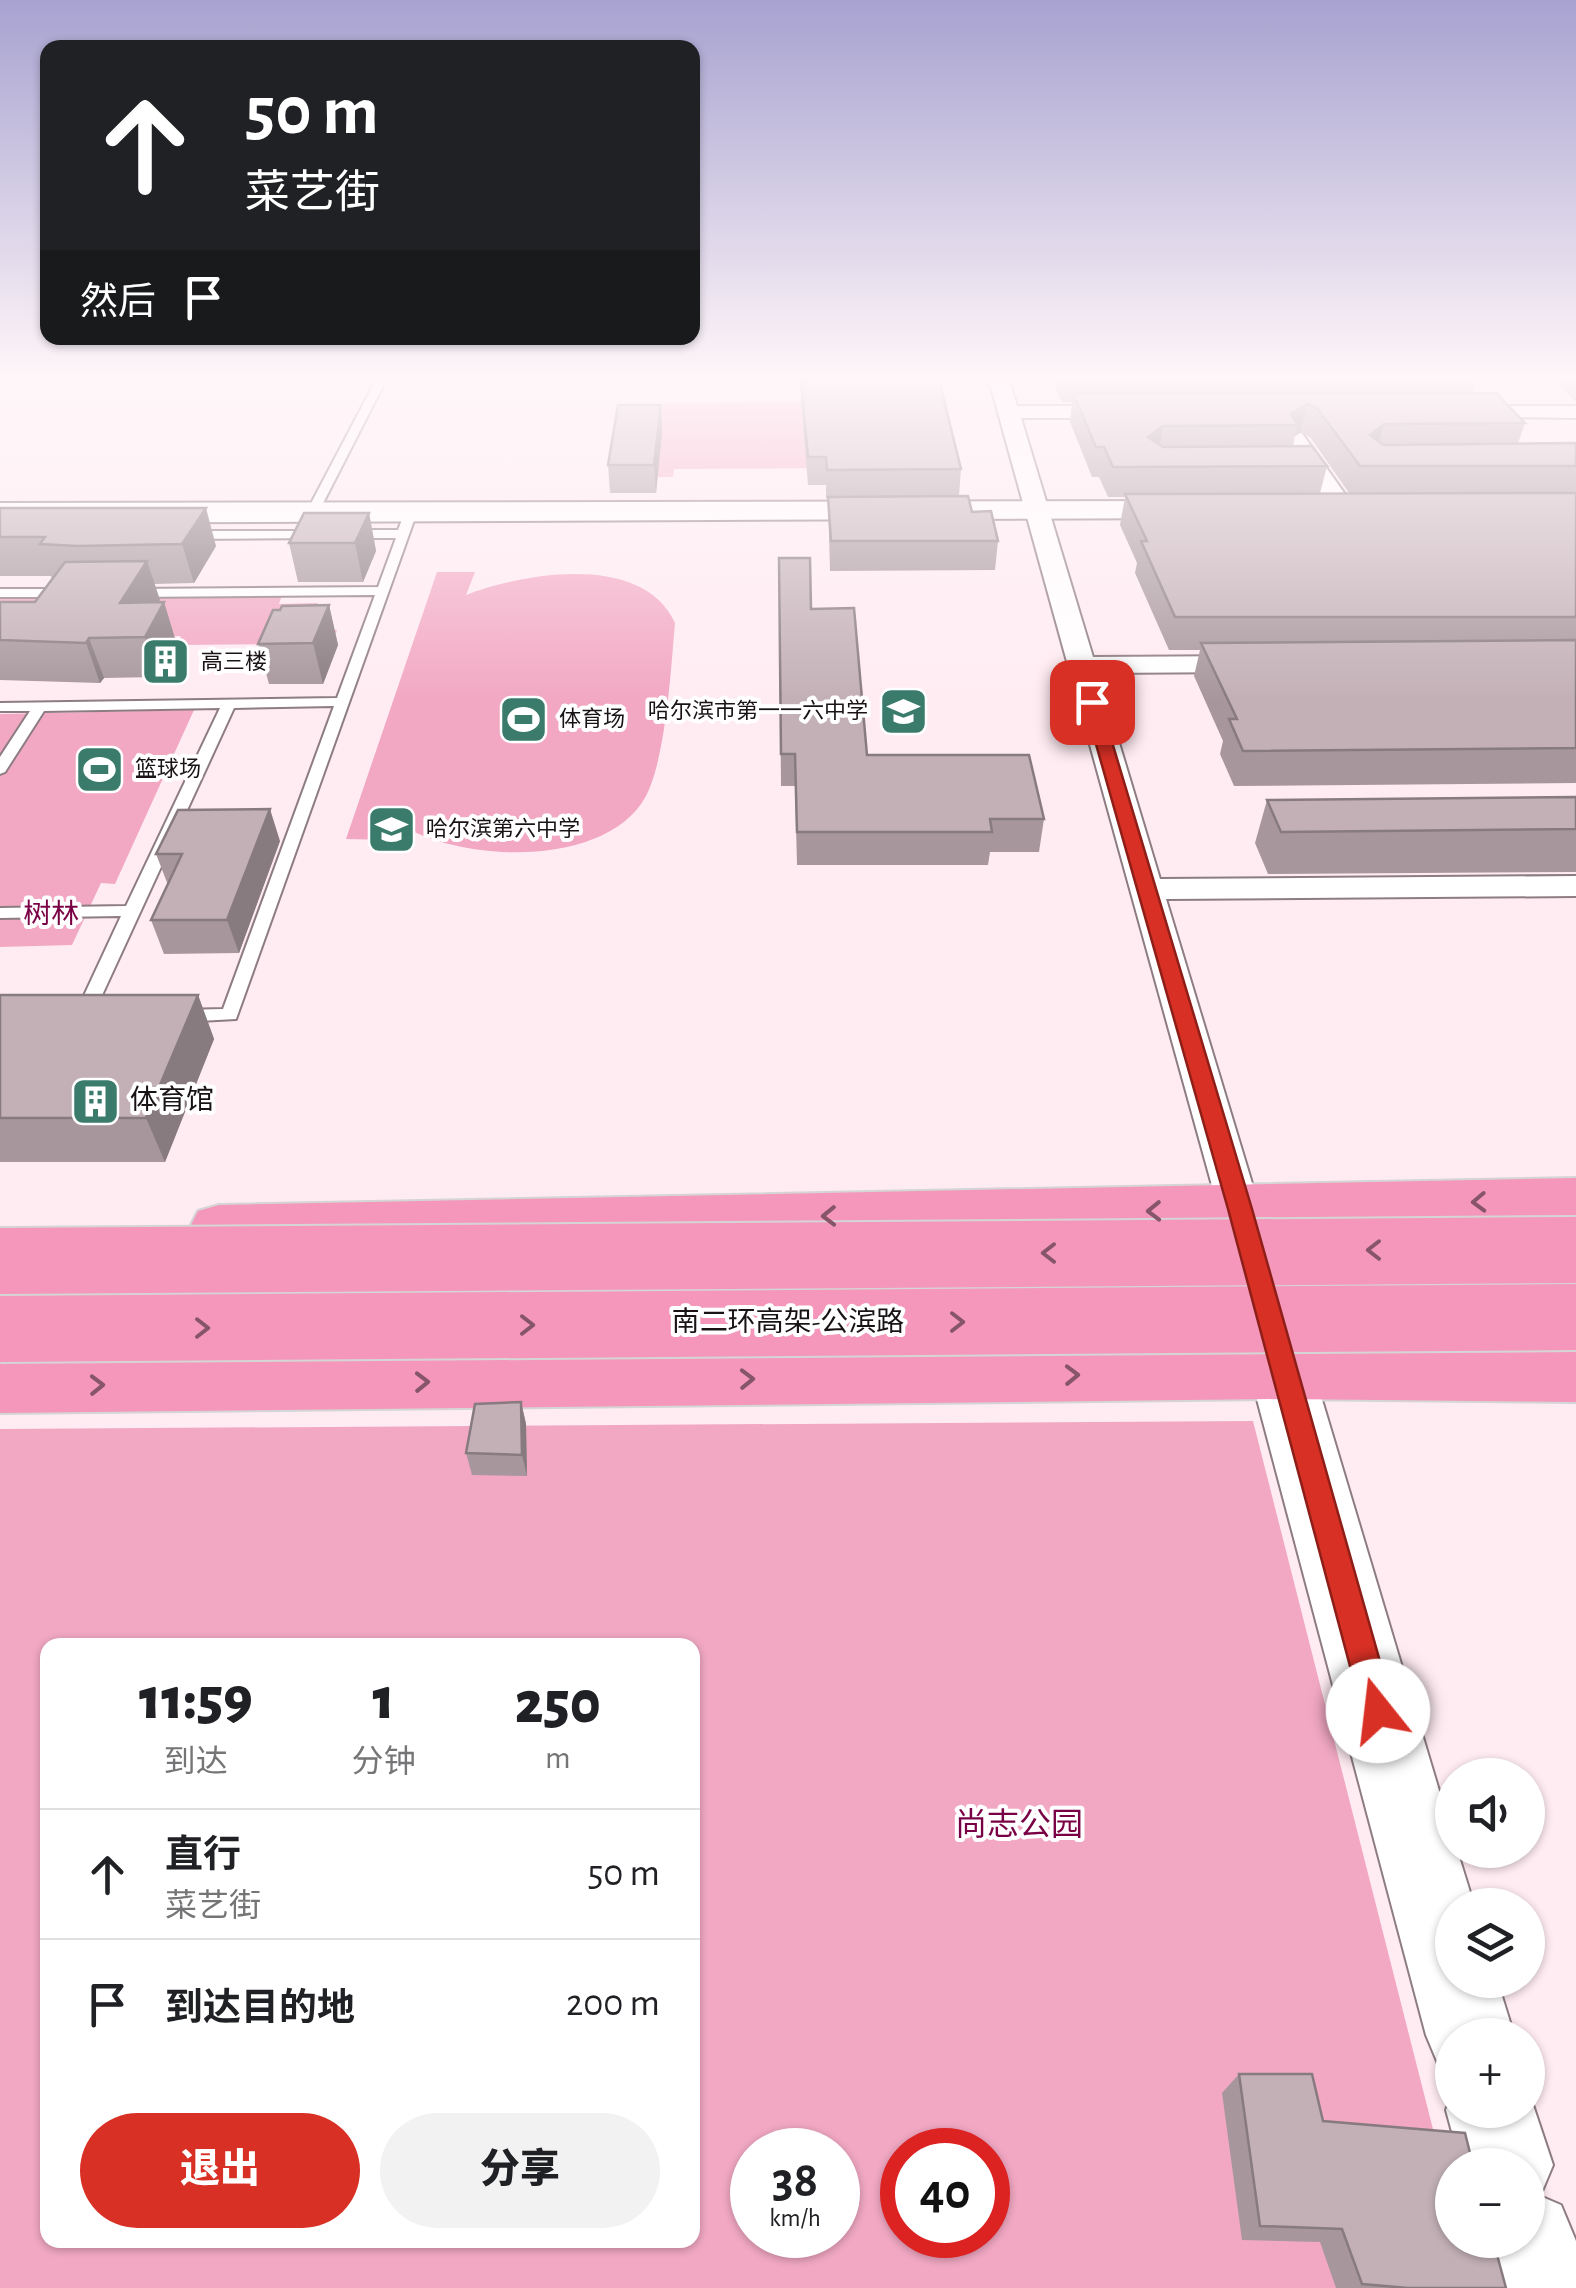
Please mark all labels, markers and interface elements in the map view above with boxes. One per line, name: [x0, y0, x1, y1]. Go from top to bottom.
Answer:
text: 50 m: [245, 77, 379, 147]
icon: ahead: [80, 80, 210, 210]
text: 菜艺街: [245, 171, 380, 216]
icon: arrive: [176, 270, 231, 325]
text: 然后: [80, 284, 156, 322]
building icon: 高三楼: [140, 636, 192, 688]
place label: 高三楼: [201, 650, 267, 673]
pin: [1050, 660, 1135, 745]
icon: arrive: [1065, 675, 1120, 730]
school or university icon: 哈尔滨市第一一六中学: [877, 685, 929, 737]
sports icon: 体育场: [498, 693, 550, 745]
place label: 哈尔滨市第一一六中学: [648, 699, 868, 722]
place label: 体育场: [559, 707, 625, 730]
sports icon: 篮球场: [74, 743, 126, 795]
place label: 篮球场: [135, 757, 201, 780]
school or university icon: 哈尔滨第六中学: [365, 803, 417, 855]
place label: 哈尔滨第六中学: [426, 817, 580, 840]
park label: 树林: [23, 899, 79, 929]
building icon: 体育馆: [69, 1075, 121, 1127]
place label: 体育馆: [130, 1085, 214, 1115]
one-way arrow: [1470, 1192, 1486, 1213]
one-way arrow: [1145, 1200, 1161, 1221]
one-way arrow: [820, 1206, 836, 1227]
one-way arrow: [1365, 1239, 1380, 1261]
one-way arrow: [1040, 1242, 1056, 1264]
street label: 南二环高架-公滨路: [672, 1307, 904, 1337]
one-way arrow: [950, 1311, 966, 1333]
one-way arrow: [520, 1314, 536, 1336]
one-way arrow: [195, 1317, 211, 1338]
one-way arrow: [1066, 1364, 1081, 1386]
one-way arrow: [740, 1368, 756, 1389]
one-way arrow: [416, 1371, 431, 1393]
one-way arrow: [90, 1374, 106, 1396]
position arrow: [1326, 1659, 1430, 1763]
text: 11:59: [139, 1670, 253, 1730]
text: 1: [373, 1670, 395, 1730]
text: 250: [515, 1674, 601, 1734]
text: m: [545, 1742, 571, 1774]
text: 到达: [164, 1746, 228, 1778]
text: 分钟: [352, 1746, 416, 1778]
map controls: [1435, 1758, 1545, 2258]
button: sound: [1435, 1758, 1545, 1868]
park label: 尚志公园: [955, 1807, 1083, 1841]
text: 直行: [165, 1837, 241, 1875]
icon: ahead: [80, 1847, 135, 1902]
text: 50 m: [587, 1855, 660, 1893]
button: layers: [1435, 1888, 1545, 1998]
text: 菜艺街: [165, 1890, 261, 1922]
icon: arrive: [80, 1977, 135, 2032]
text: 200 m: [566, 1985, 660, 2023]
text: 到达目的地: [165, 1990, 355, 2028]
button: +: [1435, 2018, 1545, 2128]
button: 退出: [80, 2113, 360, 2228]
button: 分享: [380, 2113, 660, 2228]
speed limit sign: 40: [880, 2128, 1010, 2258]
button: −: [1435, 2148, 1545, 2258]
text: 38: [772, 2156, 818, 2206]
text: km/h: [769, 2206, 821, 2231]

